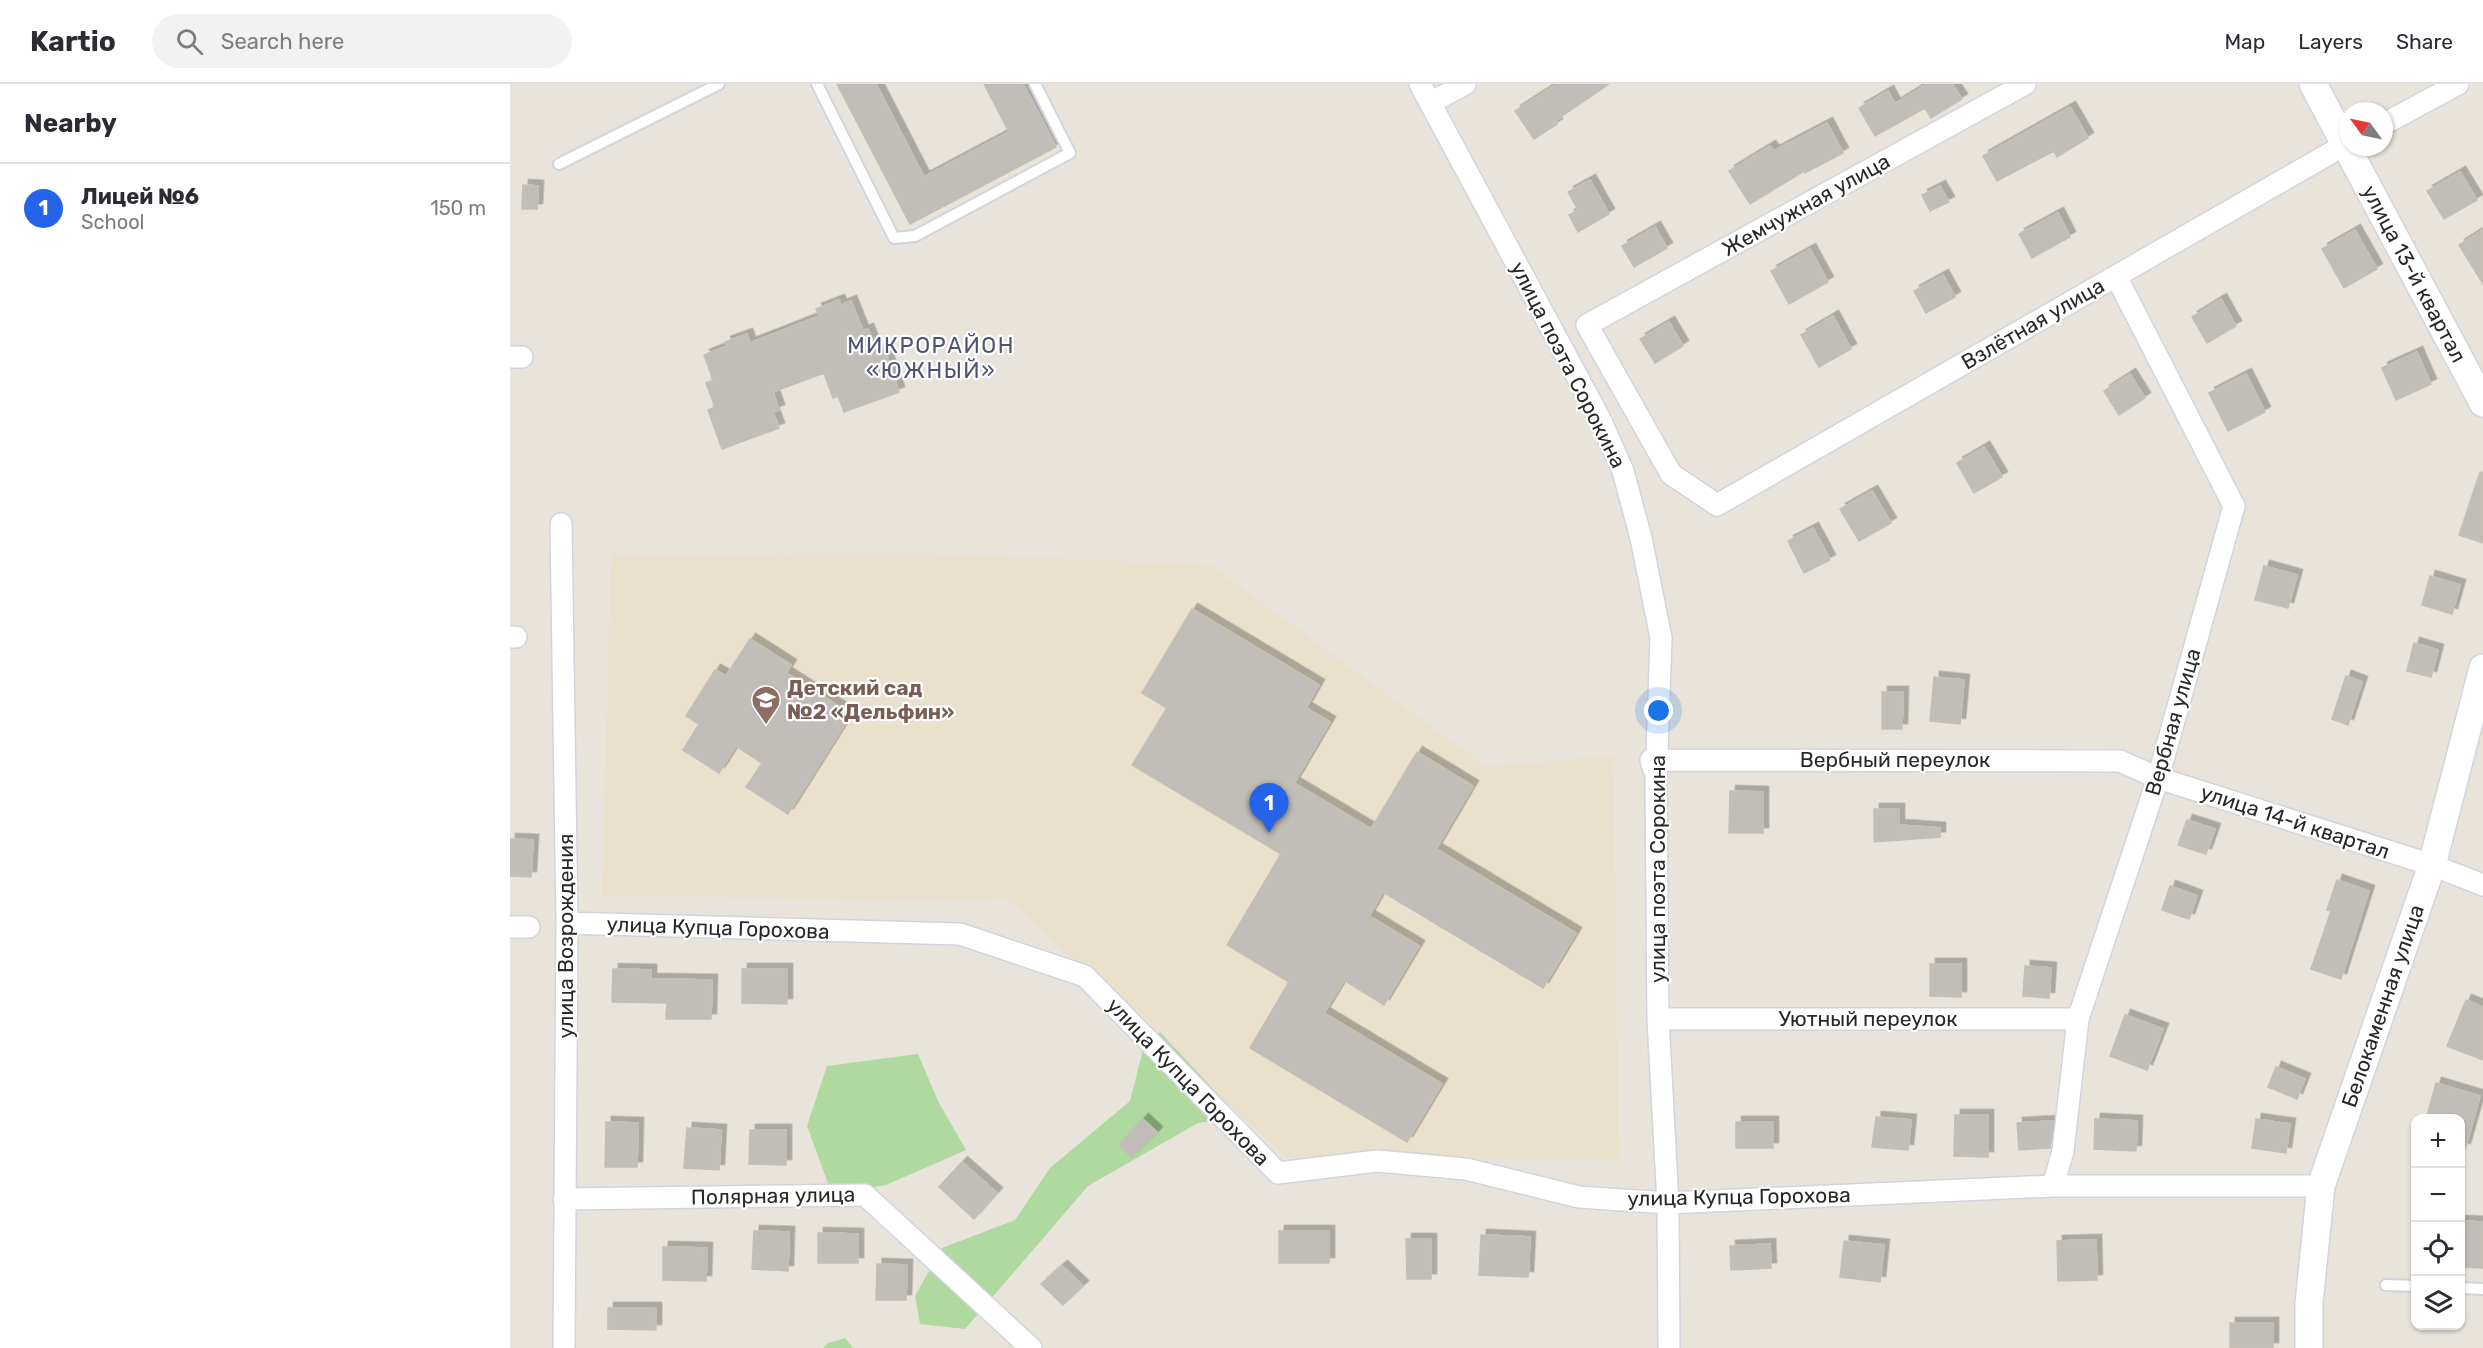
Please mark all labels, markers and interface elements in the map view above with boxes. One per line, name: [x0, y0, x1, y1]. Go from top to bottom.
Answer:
search box: [152, 14, 572, 68]
text: Kartio: [30, 25, 116, 58]
icon: search: [173, 25, 206, 58]
text: Search here: [221, 28, 344, 55]
text: Map: [2224, 29, 2265, 54]
text: Layers: [2298, 29, 2363, 54]
text: Share: [2396, 29, 2453, 54]
north arrow: [2339, 102, 2393, 156]
text: Nearby: [24, 108, 117, 139]
street label: Жемчужная улица: [1717, 148, 1894, 261]
street label: улица 13-й квартал: [2357, 181, 2472, 367]
text: Лицей №6: [81, 183, 199, 210]
text: 1: [39, 196, 48, 220]
text: 150 m: [430, 196, 486, 220]
text: School: [81, 210, 144, 234]
street label: улица поэта Сорокина: [1506, 257, 1631, 472]
street label: Взлётная улица: [1957, 273, 2109, 375]
district label: МИКРОРАЙОН «ЮЖНЫЙ»: [847, 332, 1015, 384]
street label: Вербная улица: [2140, 645, 2205, 798]
place label: Детский сад №2 «Дельфин»: [787, 675, 954, 724]
school or university icon: Детский сад №2 «Дельфин»: [750, 684, 782, 726]
your location: [1644, 696, 1673, 725]
street label: Вербный переулок: [1800, 747, 1990, 772]
street label: улица поэта Сорокина: [1645, 755, 1670, 983]
street label: улица 14-й квартал: [2197, 779, 2393, 864]
pin: 1: [1250, 784, 1288, 833]
street label: улица Возрождения: [553, 833, 578, 1039]
street label: Белокаменная улица: [2336, 901, 2429, 1110]
street label: улица Купца Горохова: [606, 911, 830, 944]
street label: улица Купца Горохова: [1102, 993, 1275, 1171]
street label: Уютный переулок: [1779, 1006, 1957, 1031]
map controls: [2411, 1114, 2465, 1330]
button: +: [2411, 1114, 2465, 1168]
button: −: [2411, 1168, 2465, 1222]
street label: Полярная улица: [691, 1182, 855, 1209]
street label: улица Купца Горохова: [1627, 1182, 1851, 1211]
button: locate: [2411, 1222, 2465, 1276]
button: layers: [2411, 1276, 2465, 1330]

